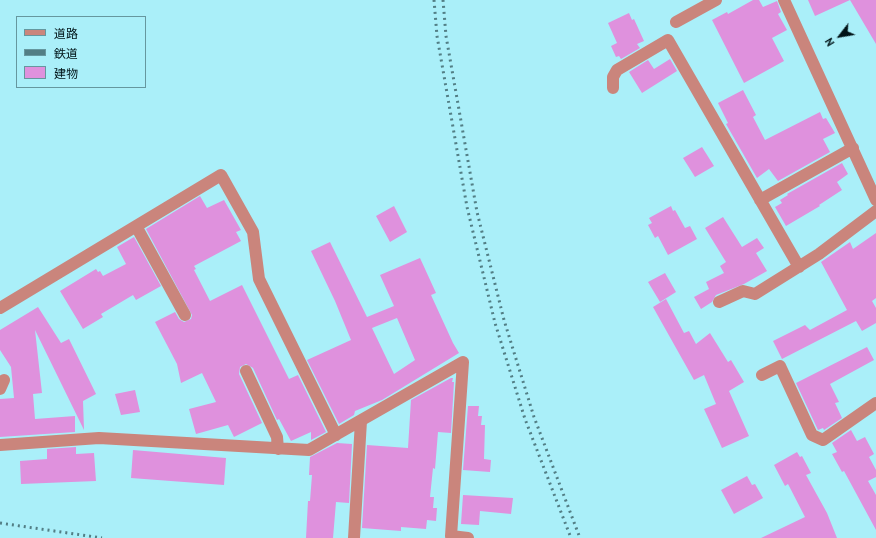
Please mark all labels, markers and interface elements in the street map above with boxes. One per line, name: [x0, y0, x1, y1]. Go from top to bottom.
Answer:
legend: [16, 16, 146, 88]
north arrow: [820, 16, 860, 56]
text: 道路: [54, 26, 78, 41]
text: N: [822, 35, 838, 49]
text: 鉄道: [54, 46, 78, 61]
text: 建物: [54, 66, 78, 81]

